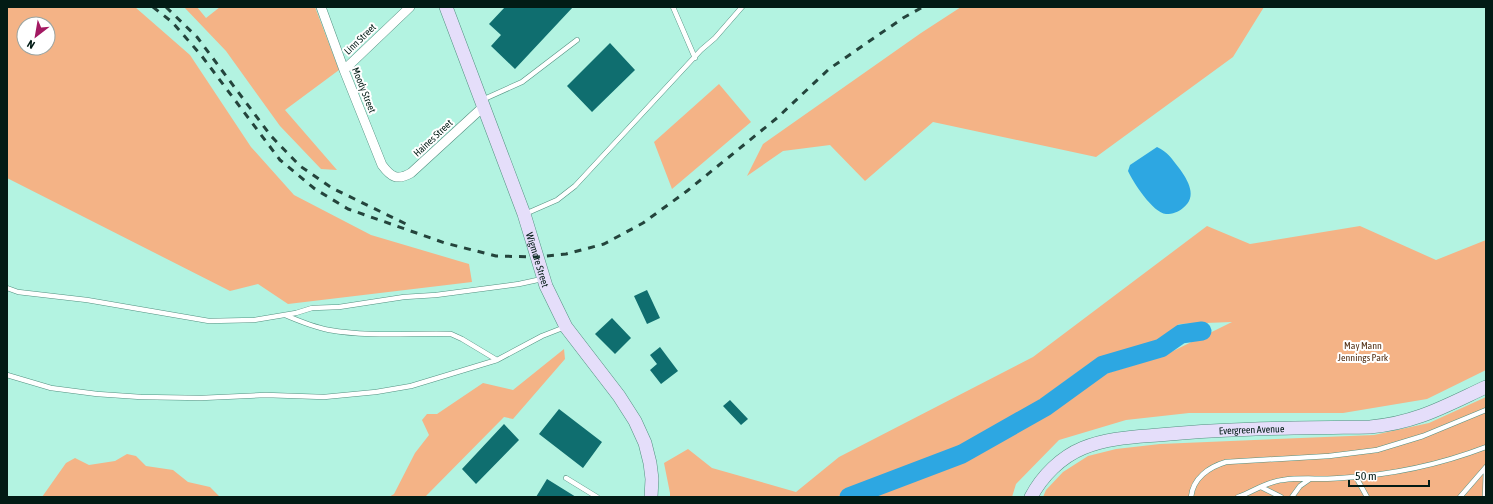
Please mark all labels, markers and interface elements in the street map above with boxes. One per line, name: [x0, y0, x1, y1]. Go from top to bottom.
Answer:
north arrow: [16, 16, 56, 56]
street label: Linn Street: [342, 21, 378, 57]
text: N: [25, 38, 37, 51]
street label: Moody Street: [350, 66, 378, 115]
street label: Haines Street: [411, 117, 455, 159]
street label: Wigmore Street: [524, 231, 552, 289]
park label: May Mann Jennings Park: [1338, 340, 1389, 363]
street label: Evergreen Avenue: [1218, 423, 1285, 436]
scale bar: [1349, 462, 1429, 488]
text: 50 m: [1355, 469, 1377, 483]

